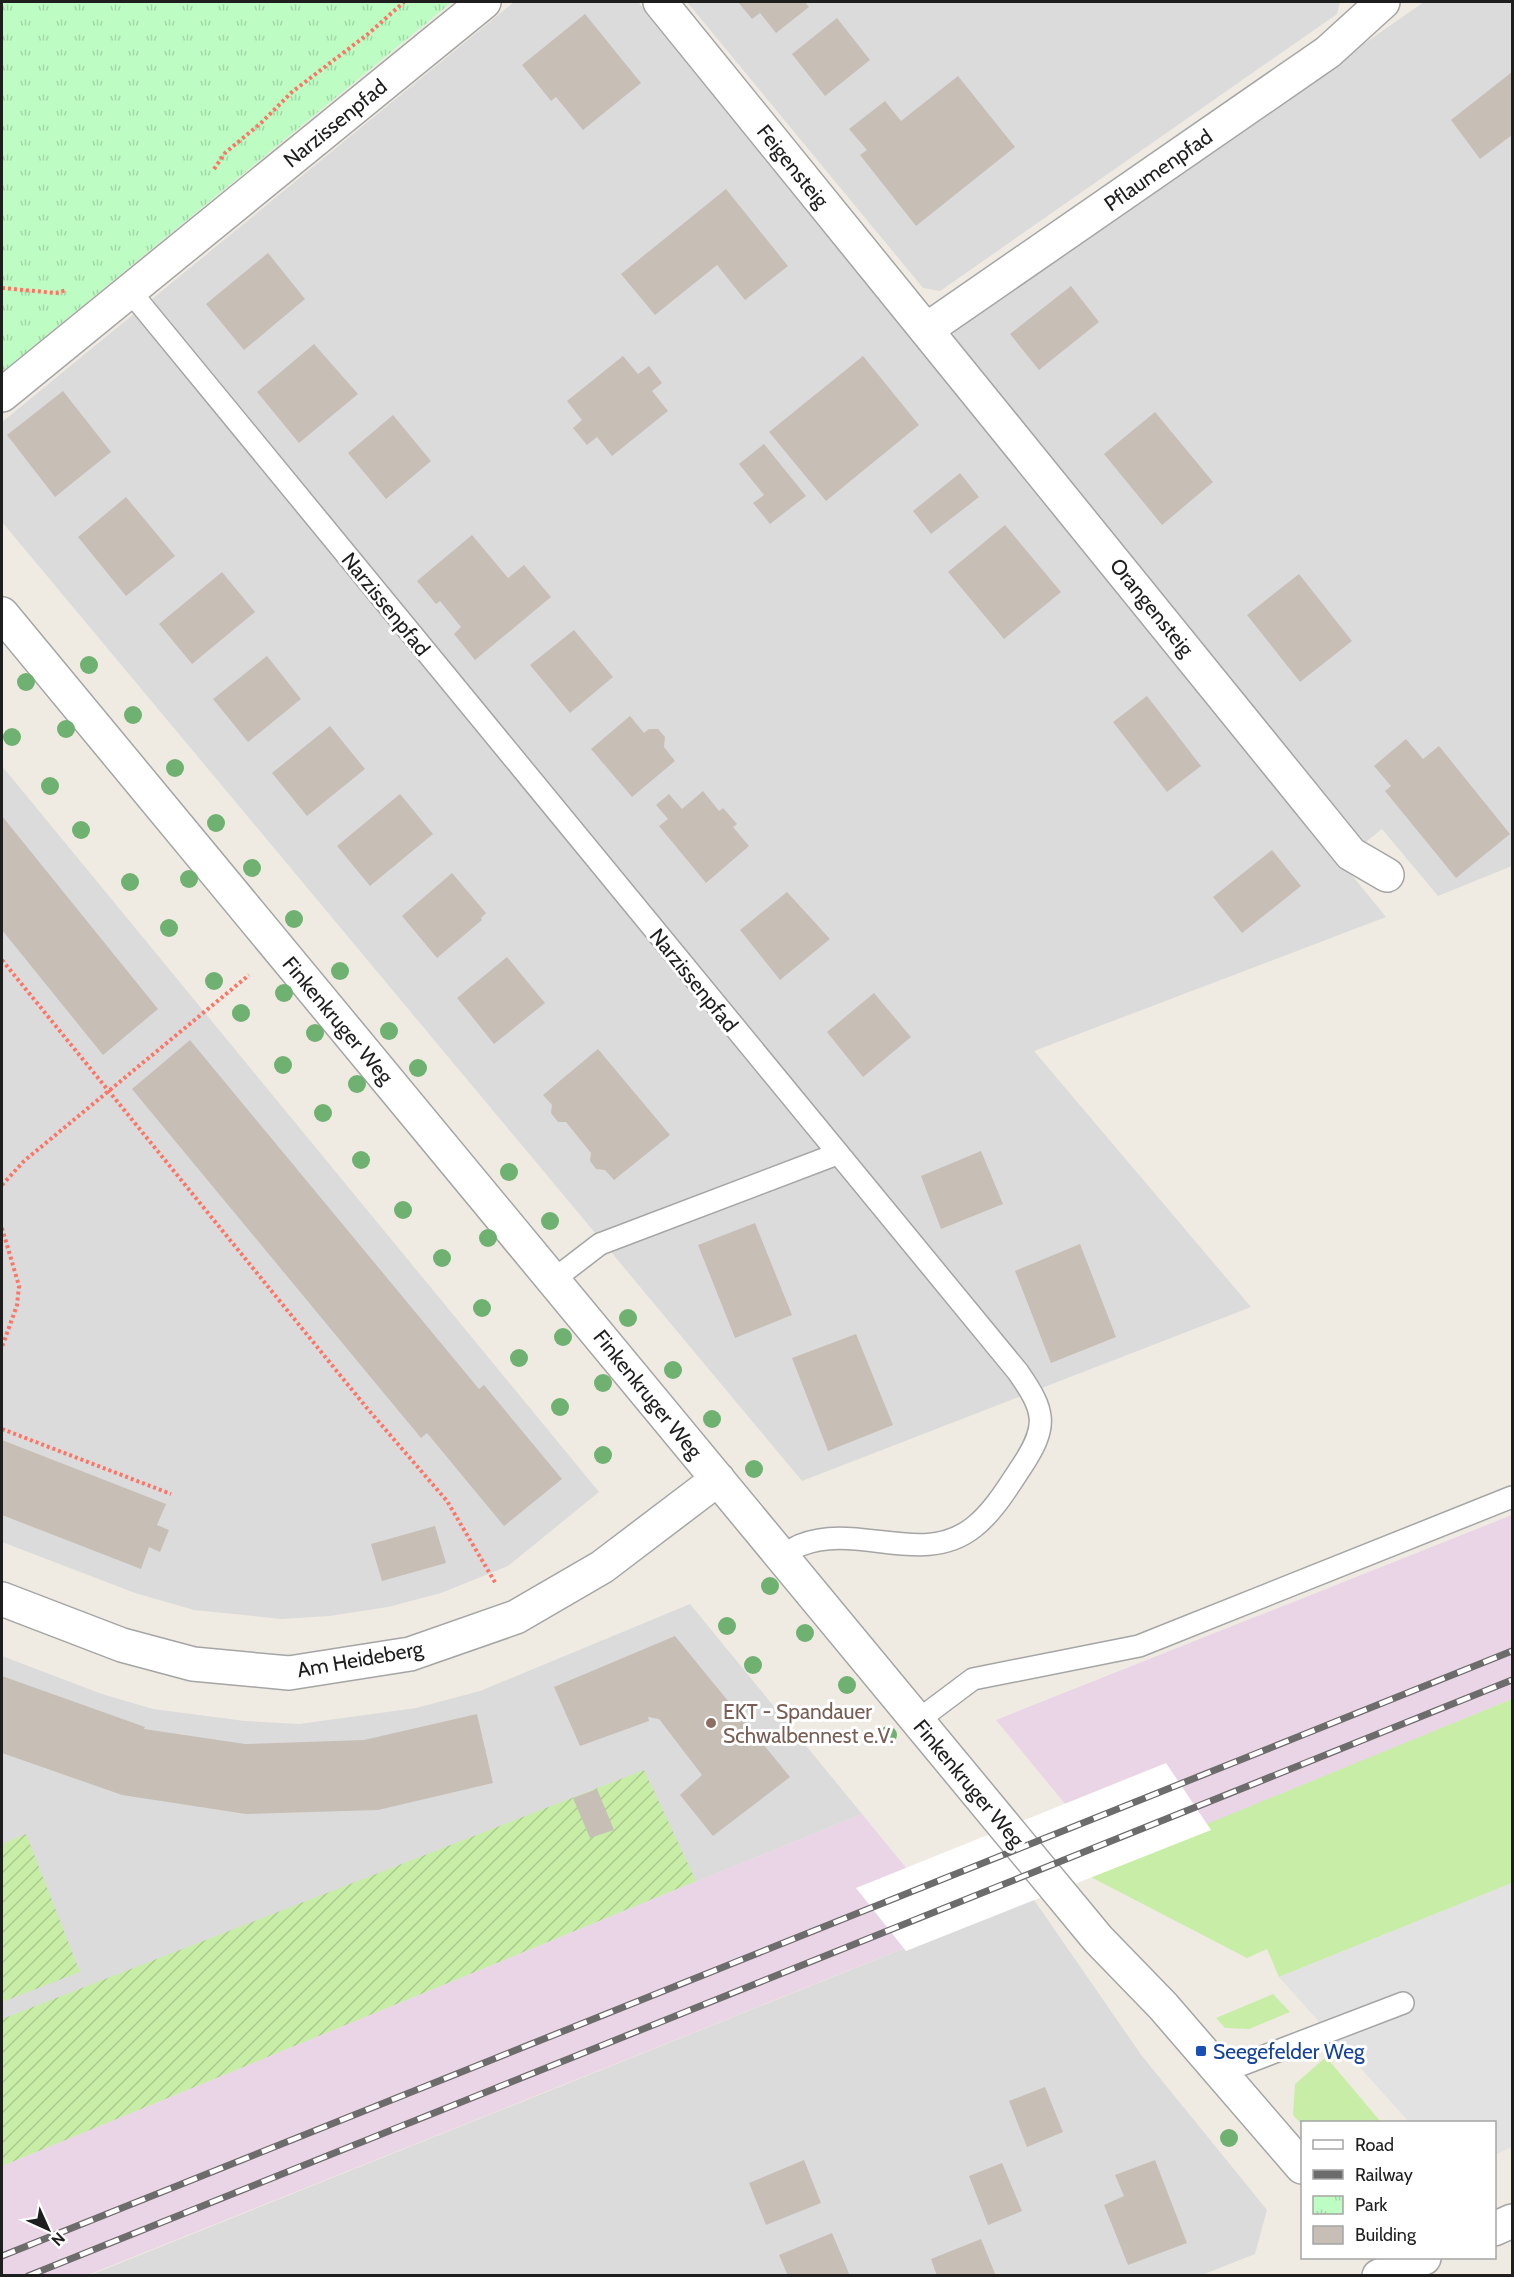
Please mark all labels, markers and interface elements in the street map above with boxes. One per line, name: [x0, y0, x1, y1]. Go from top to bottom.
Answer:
street label: Narzissenpfad: [278, 74, 392, 172]
street label: Feigensteig: [752, 119, 834, 213]
street label: Pflaumenpfad: [1099, 124, 1217, 216]
street label: Narzissenpfad: [337, 547, 435, 661]
street label: Orangensteig: [1105, 553, 1199, 661]
street label: Narzissenpfad: [645, 923, 743, 1037]
street label: Finkenkruger Weg: [278, 951, 399, 1089]
street label: Finkenkruger Weg: [588, 1325, 708, 1464]
street label: Am Heideberg: [295, 1636, 426, 1682]
place label: EKT - Spandauer Schwalbennest e.V.: [723, 1699, 894, 1748]
street label: Finkenkruger Weg: [909, 1714, 1030, 1852]
marker: EKT - Spandauer Schwalbennest e.V.: [704, 1716, 718, 1730]
place label: Seegefelder Weg: [1213, 2039, 1365, 2064]
marker: Seegefelder Weg: [1194, 2044, 1208, 2058]
legend: [1301, 2121, 1496, 2259]
text: Road: [1355, 2134, 1394, 2156]
text: Railway: [1355, 2164, 1413, 2186]
text: Park: [1355, 2194, 1388, 2216]
north arrow: [18, 2199, 78, 2259]
text: Building: [1355, 2224, 1417, 2246]
text: N: [48, 2229, 69, 2250]

